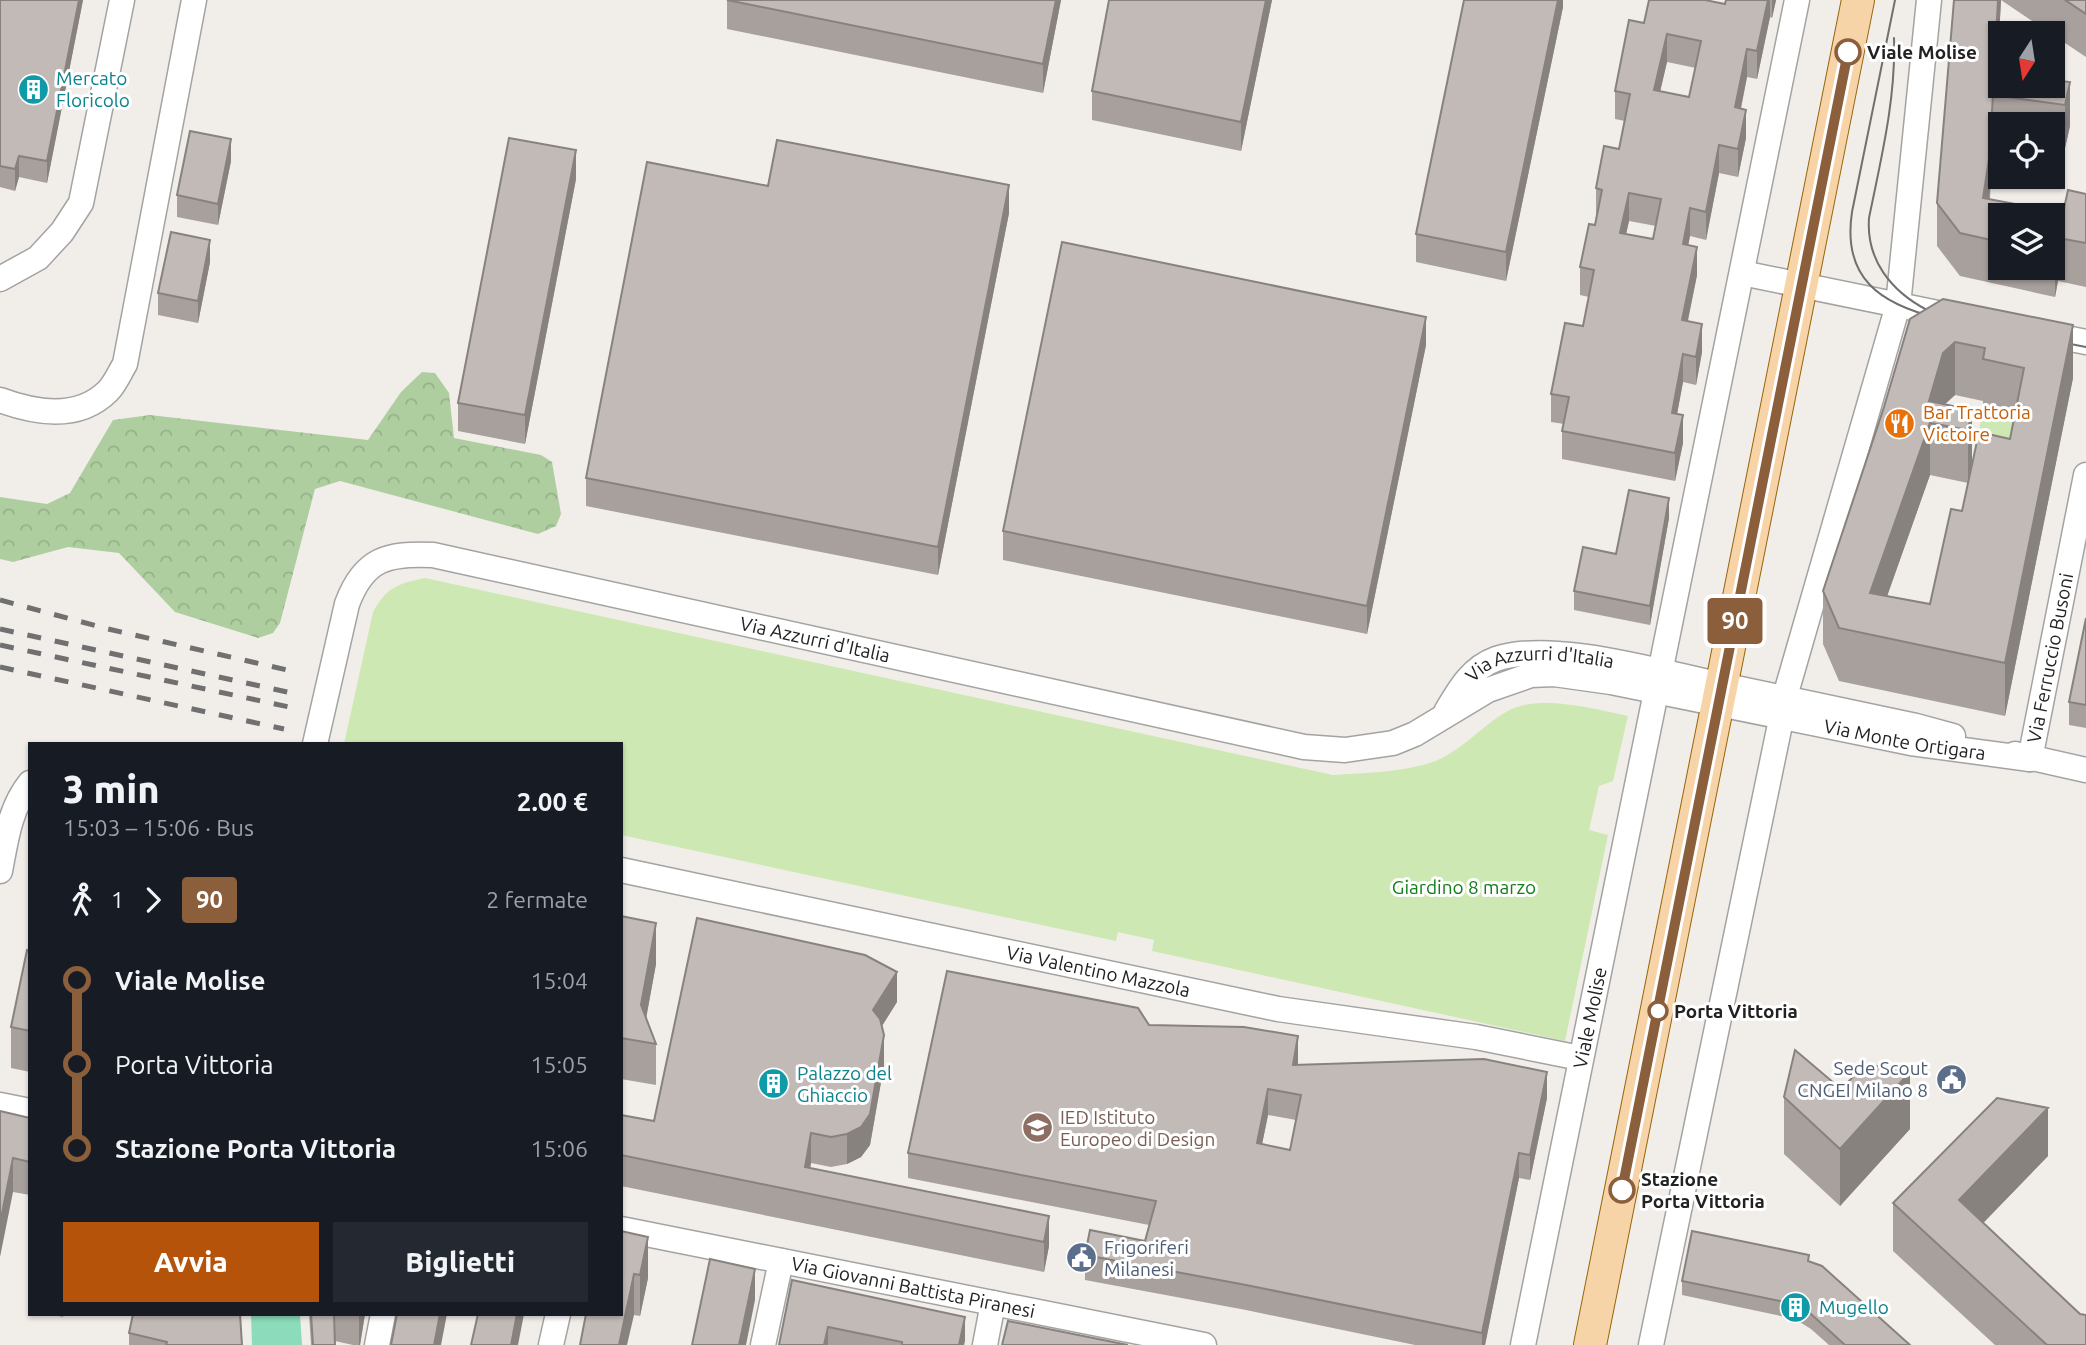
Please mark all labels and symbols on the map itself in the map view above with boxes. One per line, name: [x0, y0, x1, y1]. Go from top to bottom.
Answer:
north arrow: [1988, 21, 2065, 98]
marker: Viale Molise: [1835, 39, 1861, 65]
place label: Viale Molise: [1867, 41, 1977, 63]
place label: Mercato Floricolo: [56, 67, 130, 111]
building icon: Mercato Floricolo: [16, 72, 50, 106]
place label: Bar Trattoria Victoire: [1923, 401, 2031, 445]
restaurant icon: Bar Trattoria Victoire: [1883, 406, 1917, 440]
street label: Via Ferruccio Busoni: [2022, 571, 2077, 745]
line badge: 90: [1704, 598, 1766, 644]
street label: Via Azzurri d'Italia: [738, 612, 892, 666]
street label: Via Azzurri d'Italia: [1461, 642, 1616, 686]
street label: Via Monte Ortigara: [1822, 715, 1987, 764]
park label: Giardino 8 marzo: [1392, 876, 1536, 898]
street label: Via Valentino Mazzola: [1005, 941, 1192, 1001]
street label: Viale Molise: [1569, 965, 1611, 1070]
place label: Porta Vittoria: [1674, 1000, 1798, 1022]
marker: Porta Vittoria: [1648, 1001, 1668, 1021]
place label: Sede Scout CNGEI Milano 8: [1797, 1057, 1929, 1101]
place label: Palazzo del Ghiaccio: [797, 1062, 892, 1106]
public building icon: Sede Scout CNGEI Milano 8: [1934, 1062, 1968, 1096]
building icon: Palazzo del Ghiaccio: [757, 1067, 791, 1101]
place label: IED Istituto Europeo di Design: [1060, 1106, 1215, 1150]
school or university icon: IED Istituto Europeo di Design: [1020, 1111, 1054, 1145]
place label: Stazione Porta Vittoria: [1641, 1168, 1765, 1212]
marker: Stazione Porta Vittoria: [1609, 1177, 1635, 1203]
place label: Frigoriferi Milanesi: [1104, 1236, 1189, 1280]
public building icon: Frigoriferi Milanesi: [1064, 1241, 1098, 1275]
street label: Via Giovanni Battista Piranesi: [790, 1252, 1037, 1322]
building icon: Mugello: [1779, 1290, 1813, 1324]
place label: Mugello: [1819, 1296, 1889, 1318]

